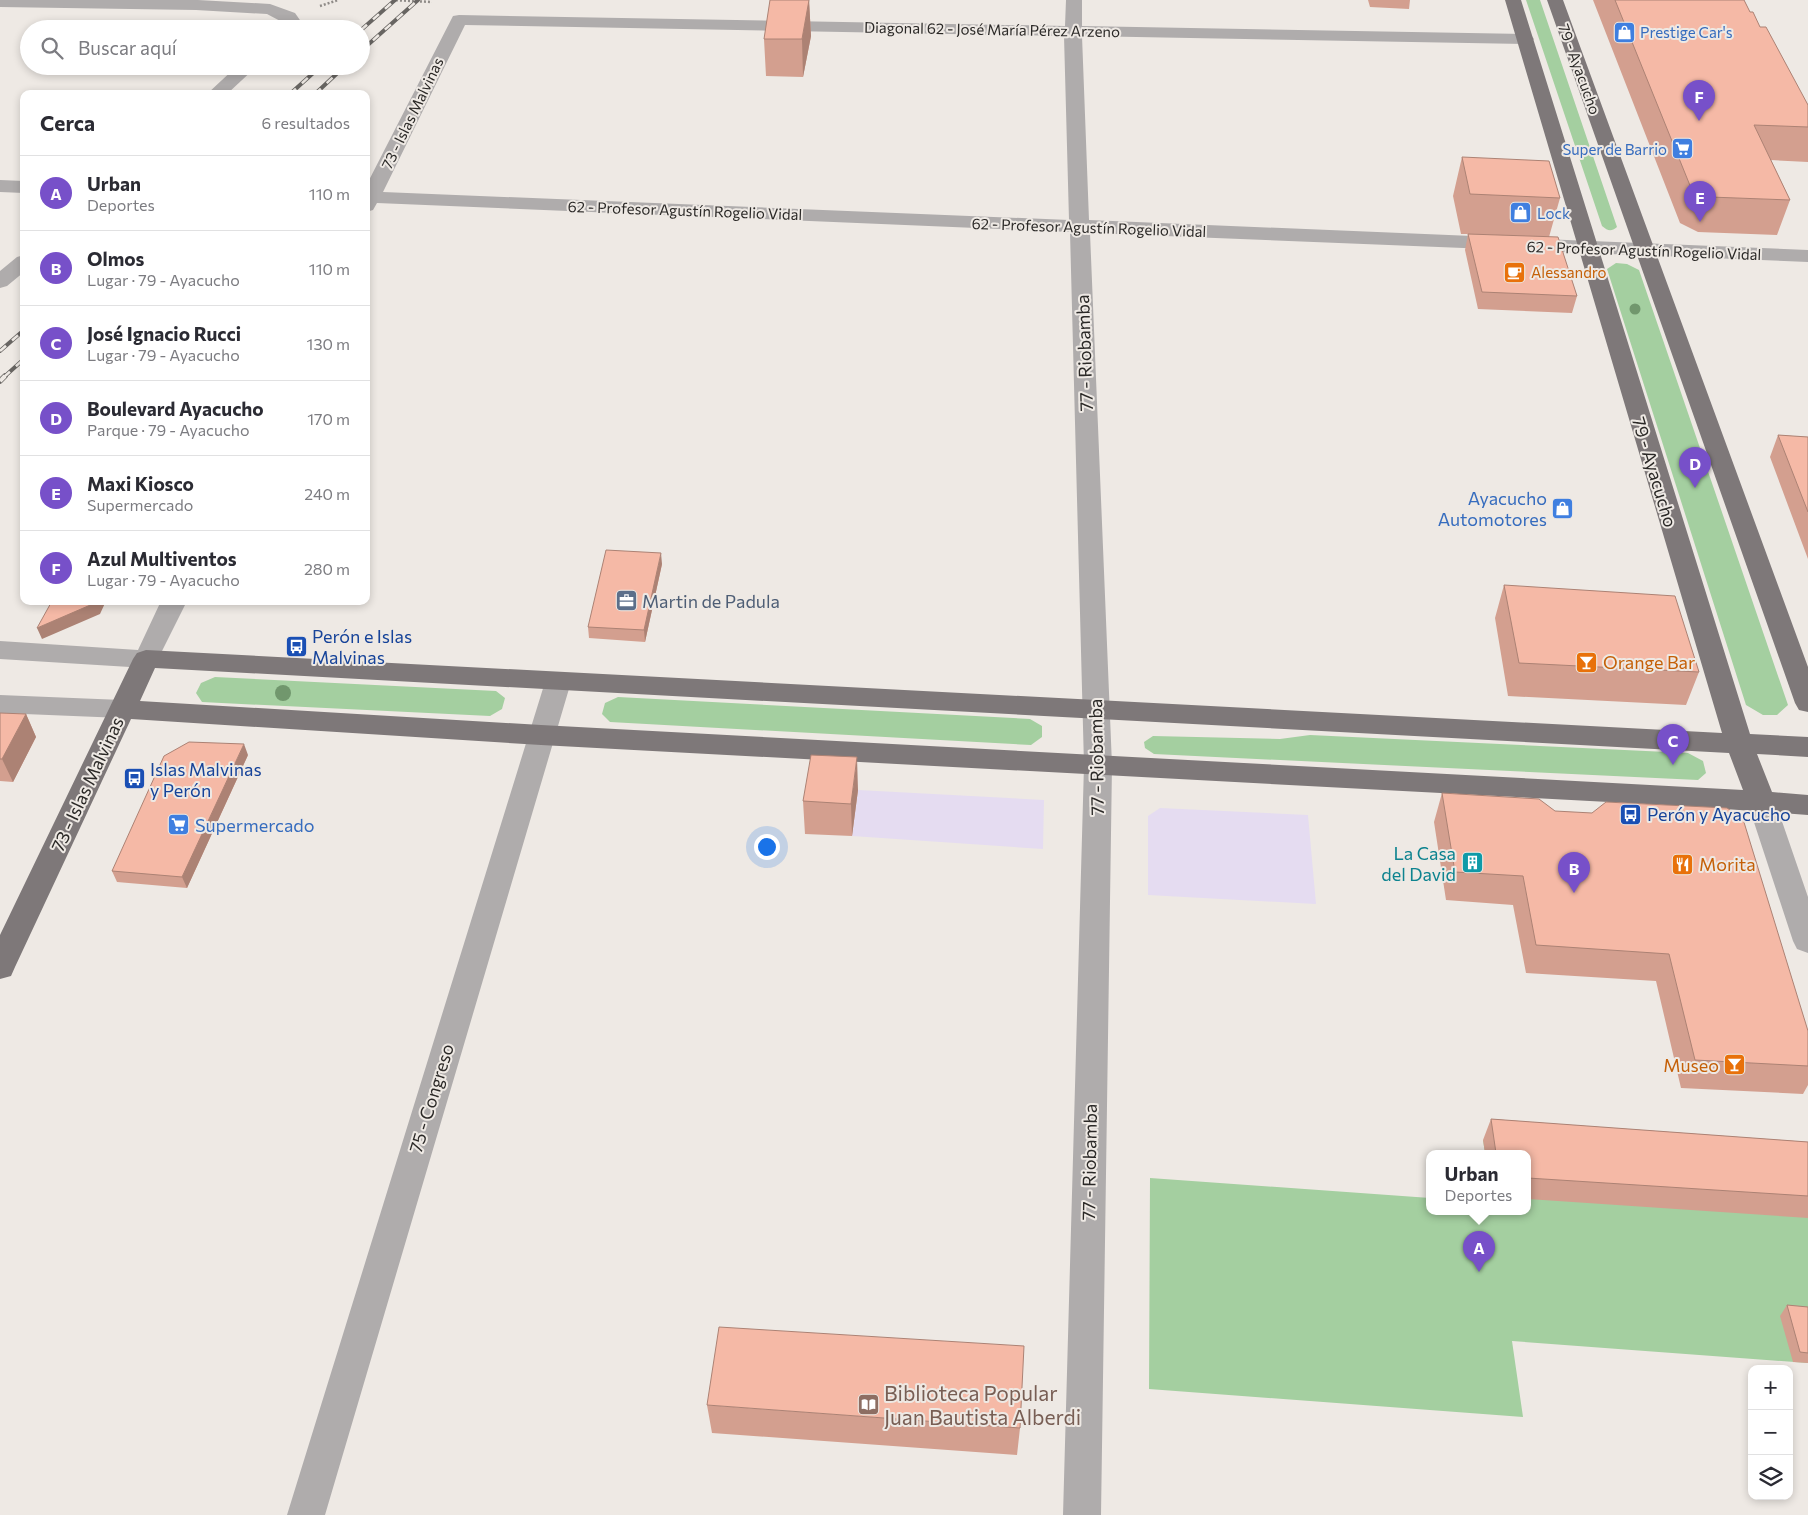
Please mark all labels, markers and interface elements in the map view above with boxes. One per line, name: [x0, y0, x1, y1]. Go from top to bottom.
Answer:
street label: Diagonal 62 - José María Pérez Arzeno: [864, 18, 1120, 40]
search box: [20, 20, 370, 75]
shop icon: Prestige Car's: [1612, 20, 1636, 44]
street label: 79 - Ayacucho: [1555, 21, 1605, 117]
place label: Prestige Car's: [1640, 23, 1733, 41]
icon: search: [38, 34, 66, 62]
text: Buscar aquí: [78, 36, 177, 59]
street label: 73 - Islas Malvinas: [377, 54, 447, 172]
pin: F: [1683, 80, 1715, 121]
text: Cerca: [40, 110, 95, 135]
text: 6 resultados: [262, 113, 350, 132]
supermarket icon: Super de Barrio: [1671, 137, 1695, 161]
place label: Super de Barrio: [1562, 140, 1667, 158]
text: Urban: [87, 172, 141, 195]
pin: E: [1684, 181, 1716, 222]
text: A: [50, 184, 62, 203]
text: 110 m: [309, 184, 350, 203]
text: Deportes: [87, 195, 155, 214]
street label: 62 - Profesor Agustín Rogelio Vidal: [567, 197, 803, 223]
shop icon: Lock: [1509, 201, 1533, 225]
place label: Lock: [1537, 204, 1570, 222]
street label: 62 - Profesor Agustín Rogelio Vidal: [971, 214, 1207, 240]
street label: 62 - Profesor Agustín Rogelio Vidal: [1526, 237, 1762, 263]
text: Olmos: [87, 247, 144, 270]
text: B: [51, 259, 61, 278]
text: 110 m: [309, 259, 350, 278]
cafe icon: Alessandro: [1503, 260, 1527, 284]
place label: Alessandro: [1531, 263, 1607, 281]
text: Lugar · 79 - Ayacucho: [87, 270, 240, 289]
street label: 77 - Riobamba: [1071, 294, 1097, 412]
text: José Ignacio Rucci: [87, 322, 241, 345]
text: C: [51, 334, 61, 353]
text: 130 m: [307, 334, 350, 353]
text: Lugar · 79 - Ayacucho: [87, 345, 240, 364]
text: Boulevard Ayacucho: [87, 397, 264, 420]
text: D: [50, 409, 62, 428]
text: 170 m: [307, 409, 350, 428]
street label: 79 - Ayacucho: [1628, 414, 1682, 530]
text: Parque · 79 - Ayacucho: [87, 420, 250, 439]
pin: D: [1679, 447, 1711, 488]
text: Maxi Kiosco: [87, 472, 194, 495]
text: E: [51, 484, 61, 503]
text: 240 m: [304, 484, 350, 503]
place label: Ayacucho Automotores: [1438, 487, 1547, 530]
text: Supermercado: [87, 495, 193, 514]
shop icon: Ayacucho Automotores: [1551, 496, 1575, 520]
text: Azul Multiventos: [87, 547, 237, 570]
text: F: [51, 559, 61, 578]
text: 280 m: [304, 559, 350, 578]
text: Lugar · 79 - Ayacucho: [87, 570, 240, 589]
office icon: Martin de Padula: [614, 589, 638, 613]
place label: Martin de Padula: [642, 590, 780, 612]
place label: Perón e Islas Malvinas: [312, 625, 412, 668]
bus stop icon: Perón e Islas Malvinas: [284, 634, 308, 658]
bar icon: Orange Bar: [1575, 650, 1599, 674]
place label: Orange Bar: [1603, 651, 1695, 673]
street label: 77 - Riobamba: [1084, 698, 1108, 816]
street label: 73 - Islas Malvinas: [46, 713, 128, 855]
pin: C: [1657, 724, 1689, 765]
place label: Islas Malvinas y Perón: [150, 758, 262, 801]
bus stop icon: Islas Malvinas y Perón: [122, 767, 146, 791]
bus stop icon: Perón y Ayacucho: [1619, 802, 1643, 826]
place label: Perón y Ayacucho: [1647, 803, 1791, 825]
supermarket icon: Supermercado: [167, 813, 191, 837]
place label: Supermercado: [195, 814, 315, 836]
your location: [754, 834, 780, 860]
place label: La Casa del David: [1381, 842, 1456, 885]
building icon: La Casa del David: [1460, 851, 1484, 875]
pin: B: [1558, 852, 1590, 893]
restaurant icon: Morita: [1671, 852, 1695, 876]
place label: Morita: [1699, 853, 1756, 875]
street label: 75 - Congreso: [404, 1041, 458, 1155]
bar icon: Museo: [1723, 1053, 1747, 1077]
place label: Museo: [1663, 1054, 1719, 1076]
street label: 77 - Riobamba: [1077, 1103, 1101, 1221]
popup: [1426, 1150, 1531, 1215]
text: Urban: [1445, 1162, 1499, 1185]
text: Deportes: [1445, 1185, 1512, 1204]
pin: A: [1463, 1231, 1495, 1272]
map controls: [1748, 1365, 1793, 1500]
button: +: [1748, 1365, 1793, 1410]
place label: Biblioteca Popular Juan Bautista Alberdi: [884, 1380, 1081, 1429]
library icon: Biblioteca Popular Juan Bautista Alberdi: [856, 1392, 880, 1416]
button: −: [1748, 1410, 1793, 1455]
button: layers: [1748, 1455, 1793, 1500]

